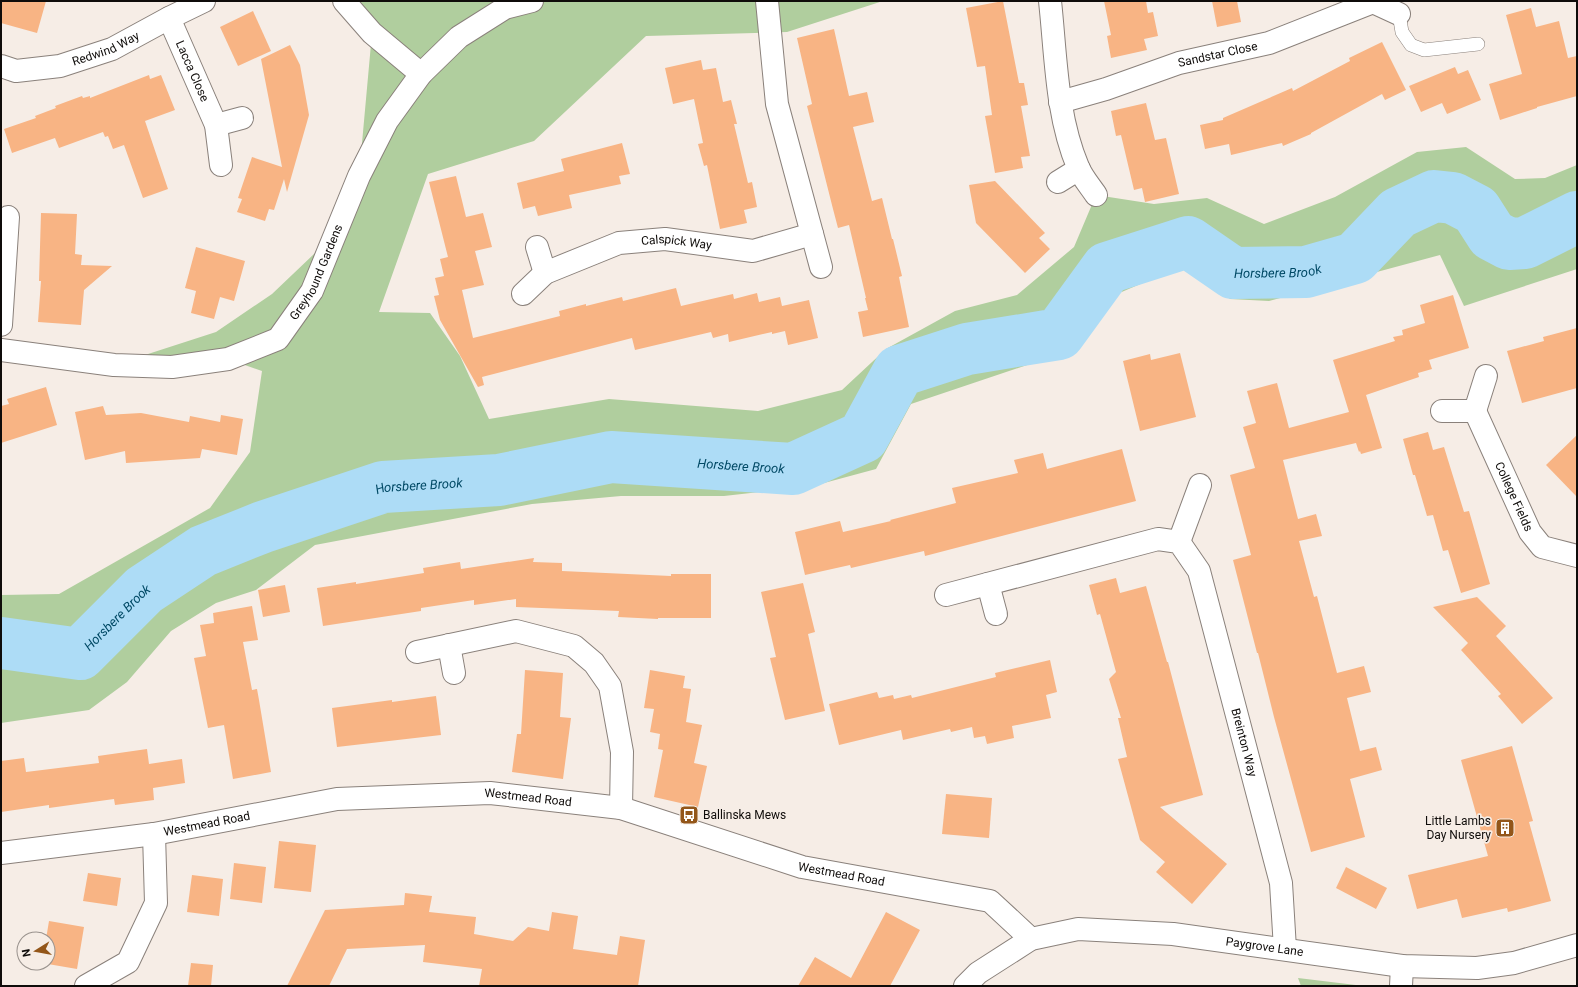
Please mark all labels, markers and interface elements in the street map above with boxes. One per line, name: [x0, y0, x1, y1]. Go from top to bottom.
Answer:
street label: Redwind Way: [70, 28, 142, 69]
street label: Lacca Close: [173, 38, 212, 104]
street label: Sandstar Close: [1177, 39, 1259, 70]
street label: Greyhound Gardens: [287, 222, 345, 323]
street label: Calspick Way: [640, 232, 713, 252]
water label: Horsbere Brook: [1234, 261, 1324, 281]
water label: Horsbere Brook: [697, 456, 786, 476]
street label: College Fields: [1492, 460, 1536, 534]
water label: Horsbere Brook: [373, 475, 464, 497]
water label: Horsbere Brook: [81, 581, 154, 654]
street label: Breinton Way: [1228, 707, 1260, 779]
street label: Westmead Road: [484, 786, 573, 809]
bus stop icon: Ballinska Mews: [678, 804, 700, 826]
place label: Ballinska Mews: [703, 808, 786, 822]
street label: Westmead Road: [162, 809, 251, 839]
place label: Little Lambs Day Nursery: [1425, 814, 1491, 842]
building icon: Little Lambs Day Nursery: [1494, 817, 1516, 839]
street label: Westmead Road: [797, 859, 886, 889]
north arrow: [16, 931, 56, 971]
street label: Paygrove Lane: [1225, 934, 1304, 959]
text: N: [20, 948, 34, 958]

